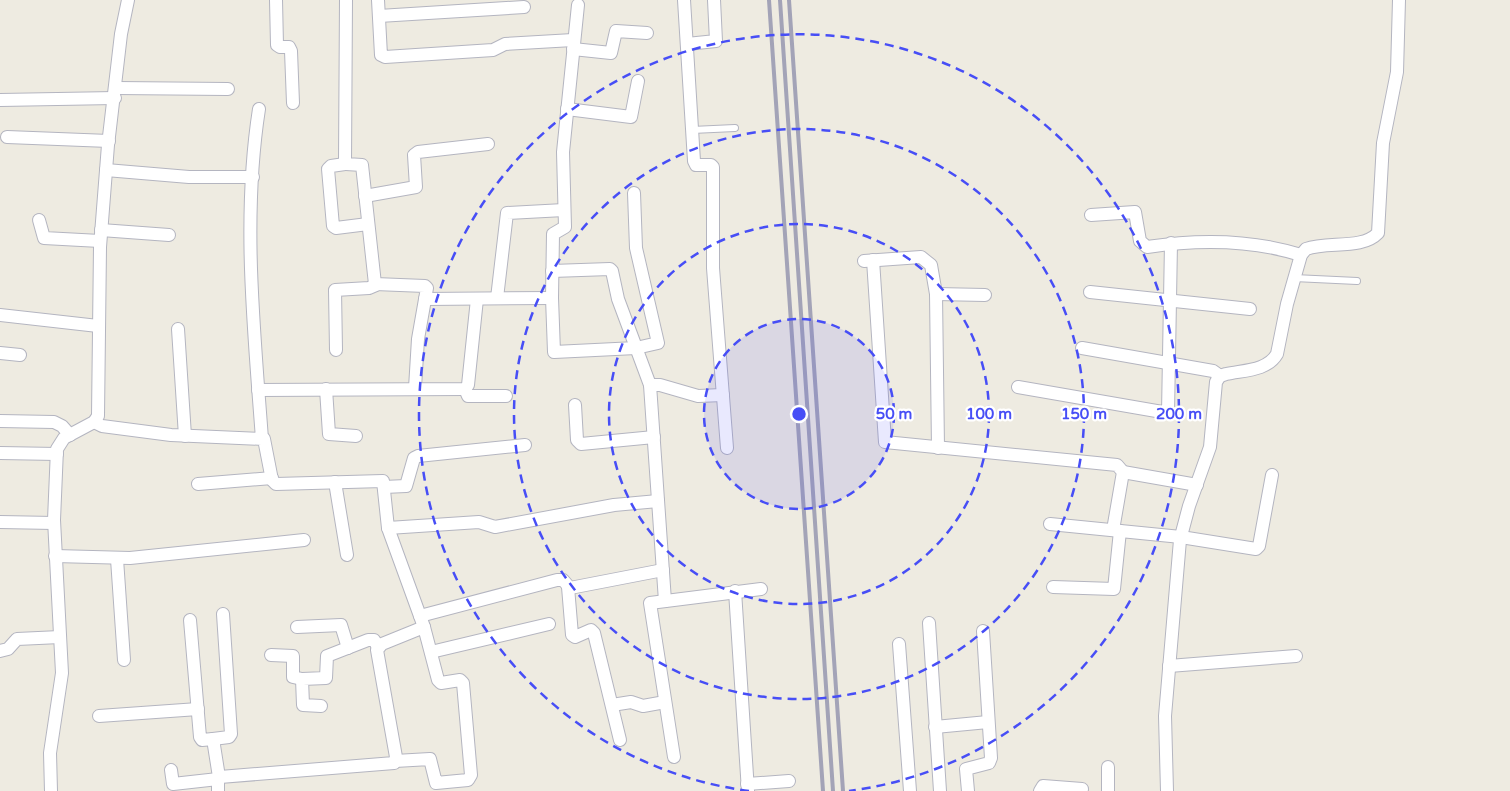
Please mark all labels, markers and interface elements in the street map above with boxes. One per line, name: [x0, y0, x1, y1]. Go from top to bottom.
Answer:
centre of rings: [790, 405, 808, 423]
text: 50 m: [876, 405, 912, 423]
text: 100 m: [966, 405, 1012, 423]
text: 150 m: [1061, 405, 1107, 423]
text: 200 m: [1156, 405, 1202, 423]

